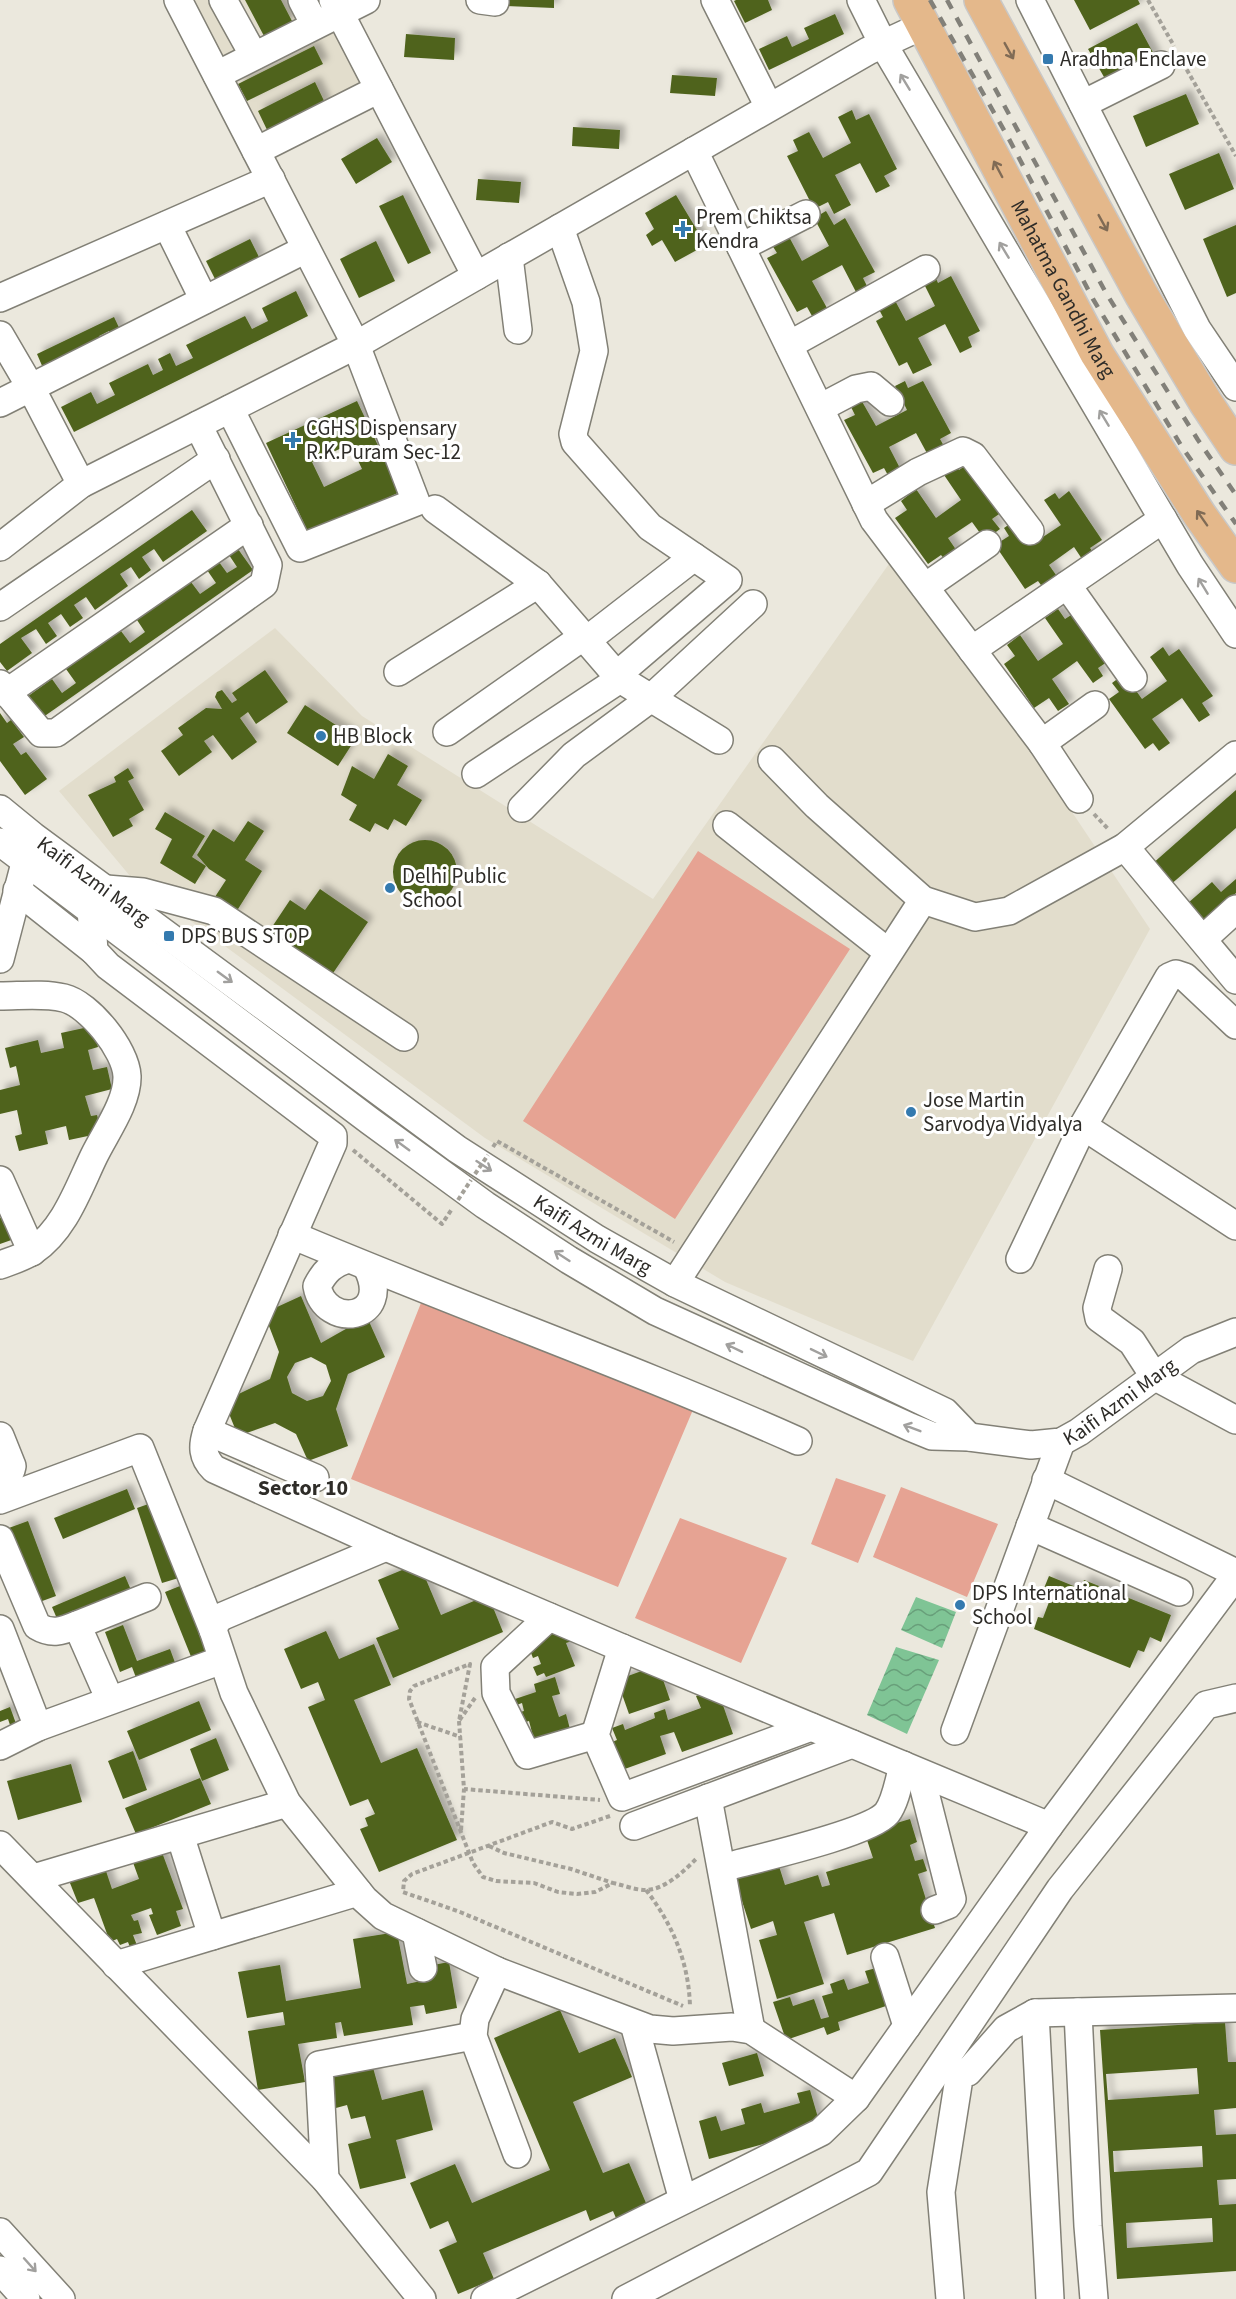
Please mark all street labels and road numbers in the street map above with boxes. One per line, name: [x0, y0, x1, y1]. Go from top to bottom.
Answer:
street label: Mahatma Gandhi Marg: [1003, 195, 1124, 384]
street label: Kaifi Azmi Marg: [31, 829, 157, 933]
street label: Kaifi Azmi Marg: [527, 1187, 658, 1282]
street label: Kaifi Azmi Marg: [1057, 1350, 1183, 1453]

